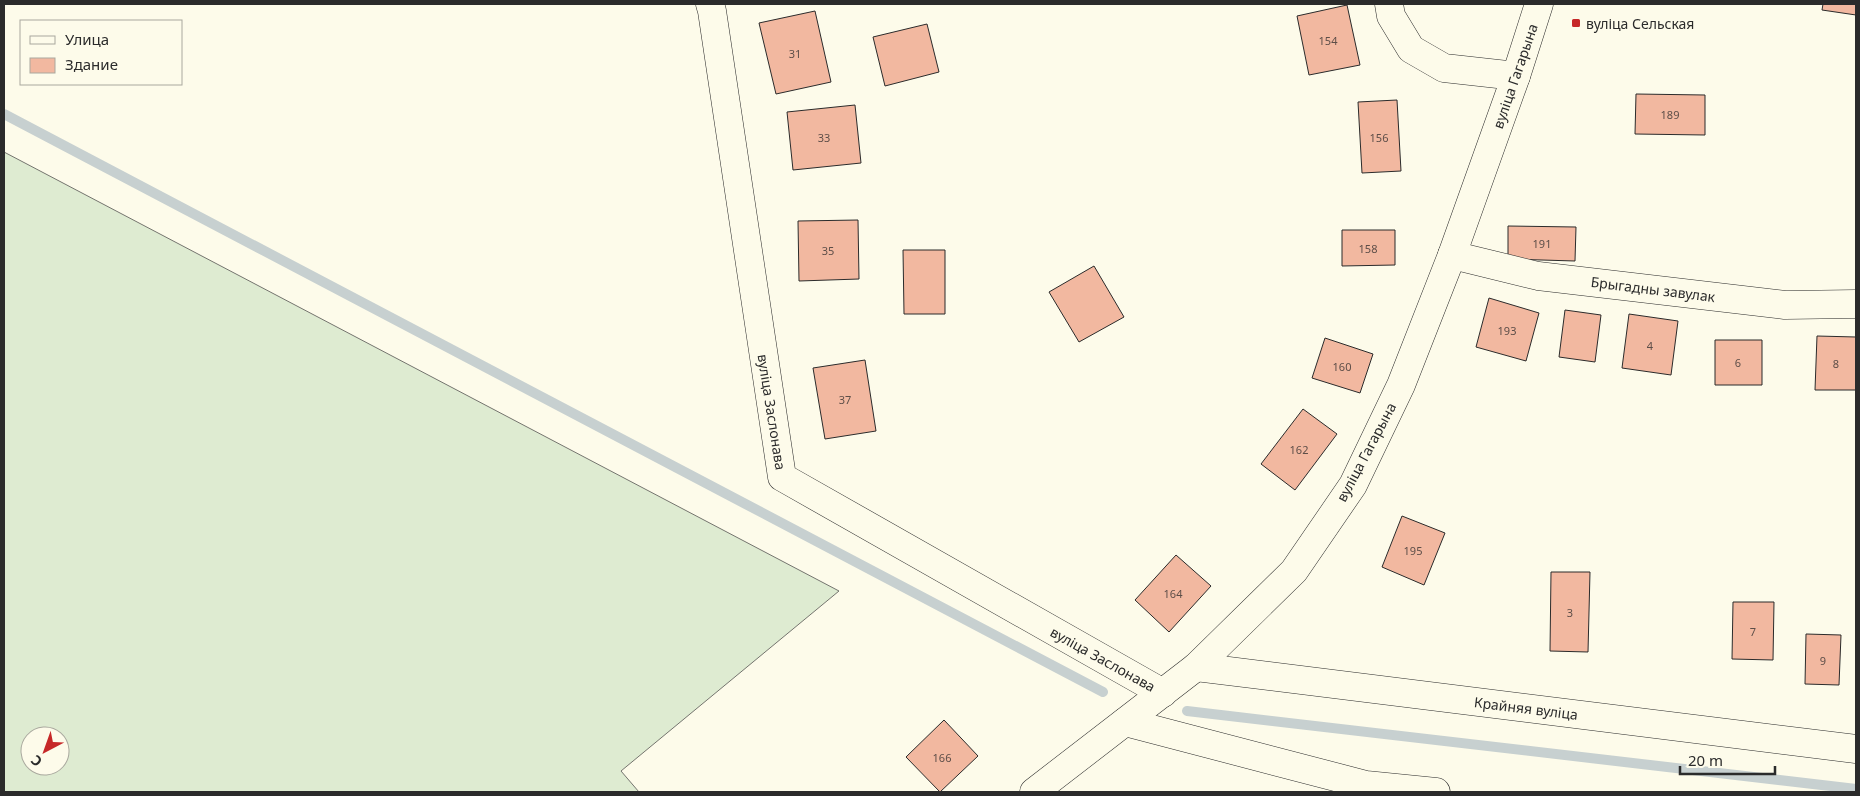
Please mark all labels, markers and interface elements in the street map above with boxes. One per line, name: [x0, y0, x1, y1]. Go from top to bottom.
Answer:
place label: вуліца Сельская: [1586, 14, 1694, 33]
marker: вуліца Сельская: [1570, 17, 1582, 29]
legend: [20, 20, 182, 85]
street label: вуліца Гагарына: [1488, 21, 1542, 131]
text: Улица: [65, 29, 109, 49]
house number: 154: [1319, 33, 1338, 48]
house number: 31: [789, 46, 801, 61]
text: Здание: [65, 54, 118, 74]
house number: 189: [1661, 107, 1679, 122]
house number: 33: [818, 130, 830, 145]
house number: 156: [1370, 130, 1388, 145]
house number: 191: [1533, 236, 1551, 251]
house number: 158: [1359, 241, 1377, 256]
house number: 35: [822, 243, 834, 258]
street label: Брыгадны завулак: [1590, 272, 1717, 306]
house number: 193: [1498, 323, 1516, 338]
house number: 4: [1647, 338, 1654, 353]
street label: вуліца Заслонава: [753, 353, 791, 471]
house number: 6: [1735, 355, 1741, 370]
house number: 8: [1833, 356, 1839, 371]
house number: 160: [1333, 359, 1351, 374]
house number: 37: [839, 392, 851, 407]
street label: вуліца Гагарына: [1332, 399, 1400, 505]
house number: 162: [1290, 442, 1308, 457]
house number: 195: [1404, 543, 1422, 558]
house number: 164: [1164, 586, 1183, 601]
house number: 3: [1567, 605, 1573, 620]
street label: вуліца Заслонава: [1047, 622, 1159, 696]
house number: 7: [1750, 624, 1756, 639]
house number: 9: [1820, 653, 1826, 668]
street label: Крайняя вуліца: [1473, 692, 1579, 724]
north arrow: [20, 726, 70, 776]
scale bar: [1680, 744, 1775, 776]
house number: 166: [933, 750, 951, 765]
text: 20 m: [1688, 750, 1723, 770]
text: С: [27, 751, 46, 771]

